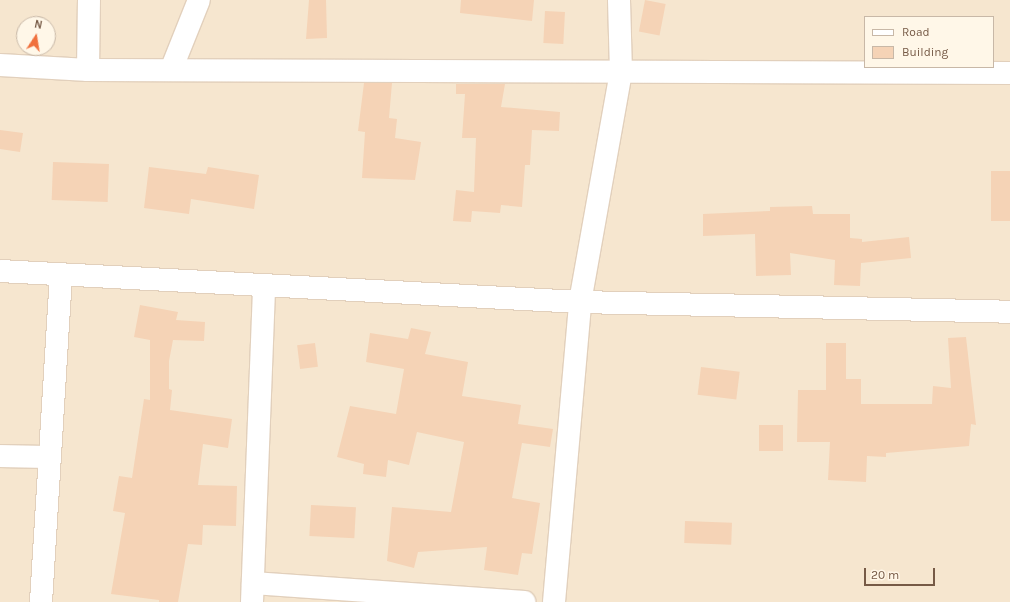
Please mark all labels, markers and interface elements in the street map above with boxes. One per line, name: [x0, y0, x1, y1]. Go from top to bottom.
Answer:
north arrow: [16, 16, 56, 56]
legend: [864, 16, 994, 68]
text: N: [33, 18, 44, 32]
text: Road: [902, 25, 930, 39]
text: Building: [902, 45, 948, 59]
scale bar: [866, 560, 937, 586]
text: 20 m: [871, 568, 899, 582]

